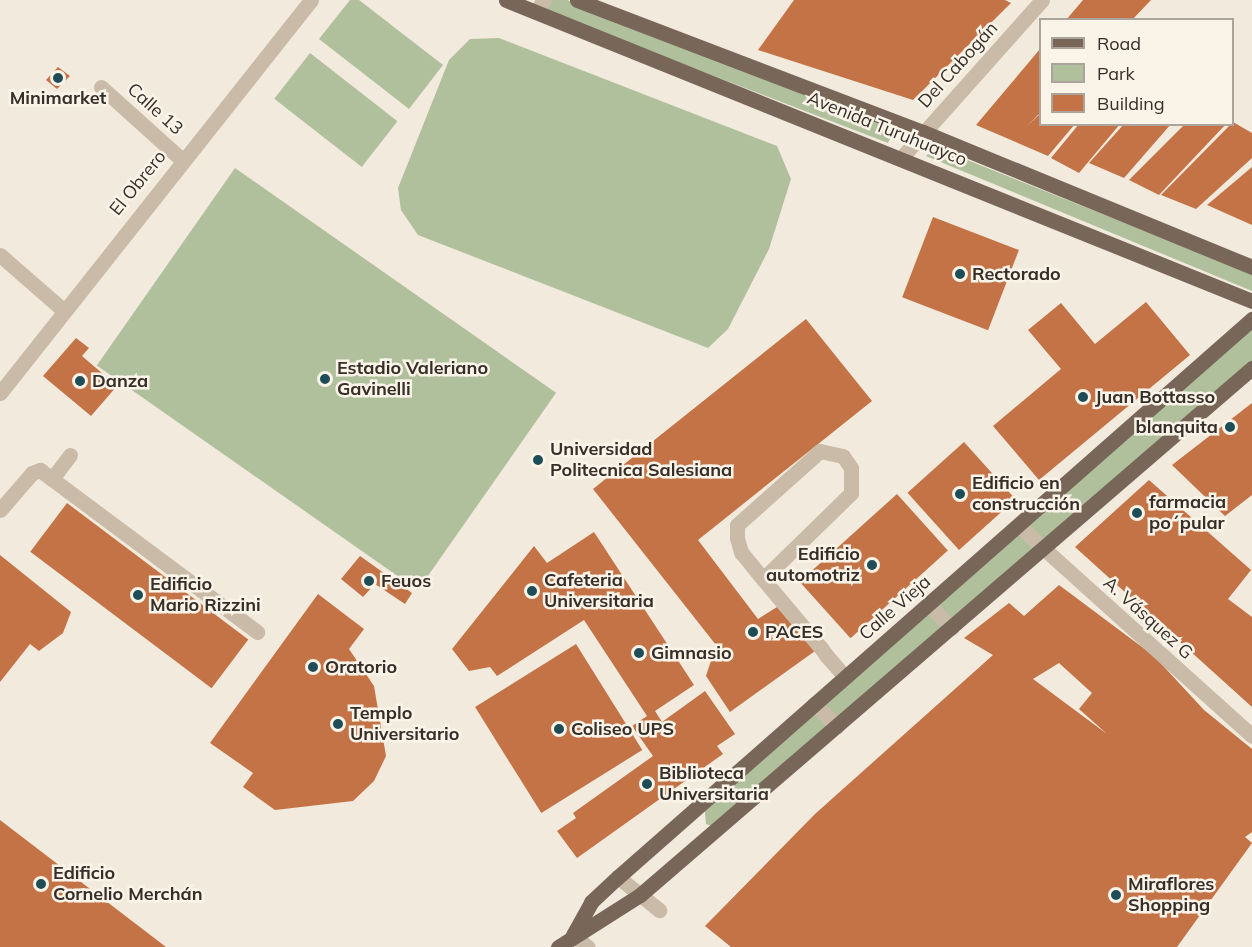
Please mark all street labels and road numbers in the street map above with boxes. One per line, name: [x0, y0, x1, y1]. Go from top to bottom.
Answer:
street label: Del Cabogán: [914, 18, 1002, 112]
street label: Calle 13: [123, 78, 187, 140]
street label: Avenida Turuhuayco: [804, 87, 970, 171]
street label: El Obrero: [105, 146, 171, 220]
street label: Calle Vieja: [855, 571, 935, 645]
street label: A. Vásquez G: [1099, 572, 1197, 664]

